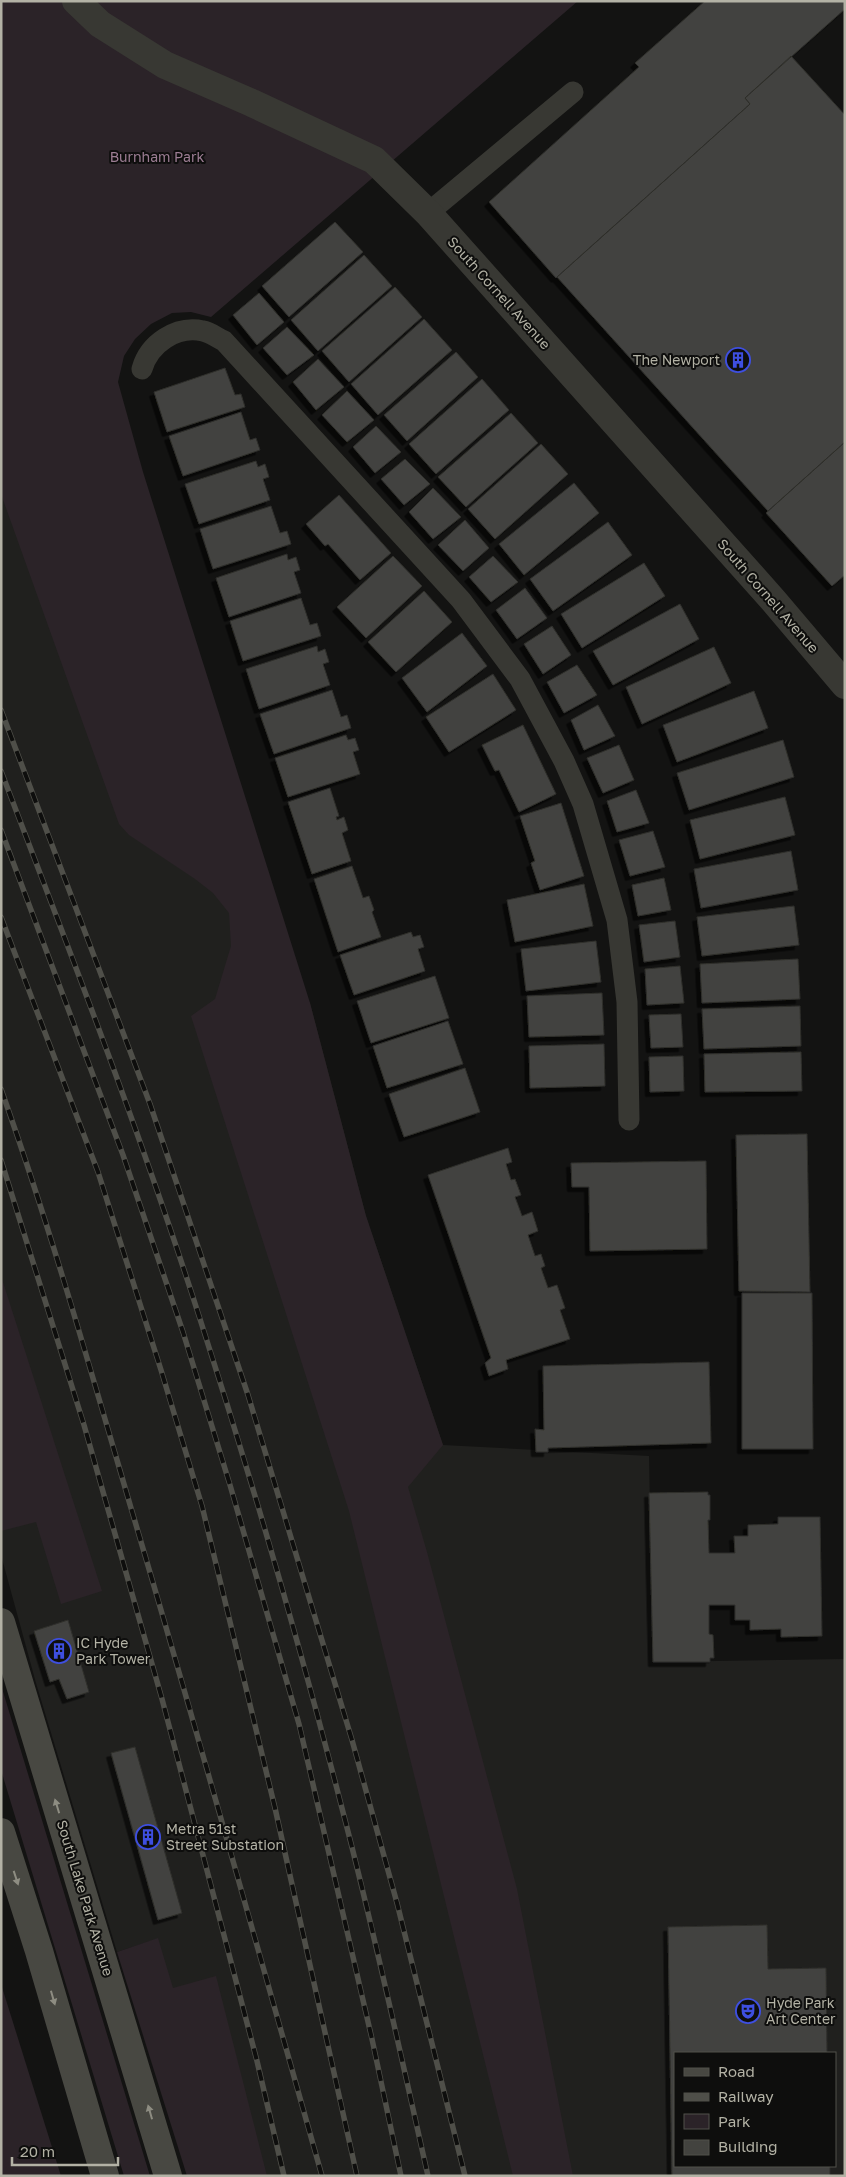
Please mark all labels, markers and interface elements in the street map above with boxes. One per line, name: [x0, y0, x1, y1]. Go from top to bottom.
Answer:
park label: Burnham Park: [110, 148, 204, 165]
street label: South Cornell Avenue: [444, 233, 554, 352]
building icon: The Newport: [725, 347, 751, 373]
place label: The Newport: [633, 351, 720, 368]
street label: South Cornell Avenue: [714, 535, 823, 656]
place label: IC Hyde Park Tower: [76, 1634, 151, 1667]
building icon: IC Hyde Park Tower: [46, 1638, 72, 1664]
one-way arrow: [53, 1798, 61, 1813]
street label: South Lake Park Avenue: [54, 1818, 117, 1978]
place label: Metra 51st Street Substation: [166, 1820, 284, 1853]
building icon: Metra 51st Street Substation: [135, 1824, 161, 1850]
one-way arrow: [13, 1871, 20, 1886]
one-way arrow: [50, 1991, 58, 2006]
place label: Hyde Park Art Center: [766, 1994, 836, 2027]
theatre icon: Hyde Park Art Center: [735, 1998, 761, 2024]
legend: [674, 2052, 836, 2167]
text: Road: [718, 2062, 755, 2080]
text: Railway: [718, 2087, 774, 2105]
one-way arrow: [145, 2104, 153, 2119]
text: Park: [718, 2112, 751, 2130]
scale bar: [12, 2134, 119, 2166]
text: Building: [718, 2137, 778, 2155]
text: 20 m: [20, 2142, 55, 2160]

